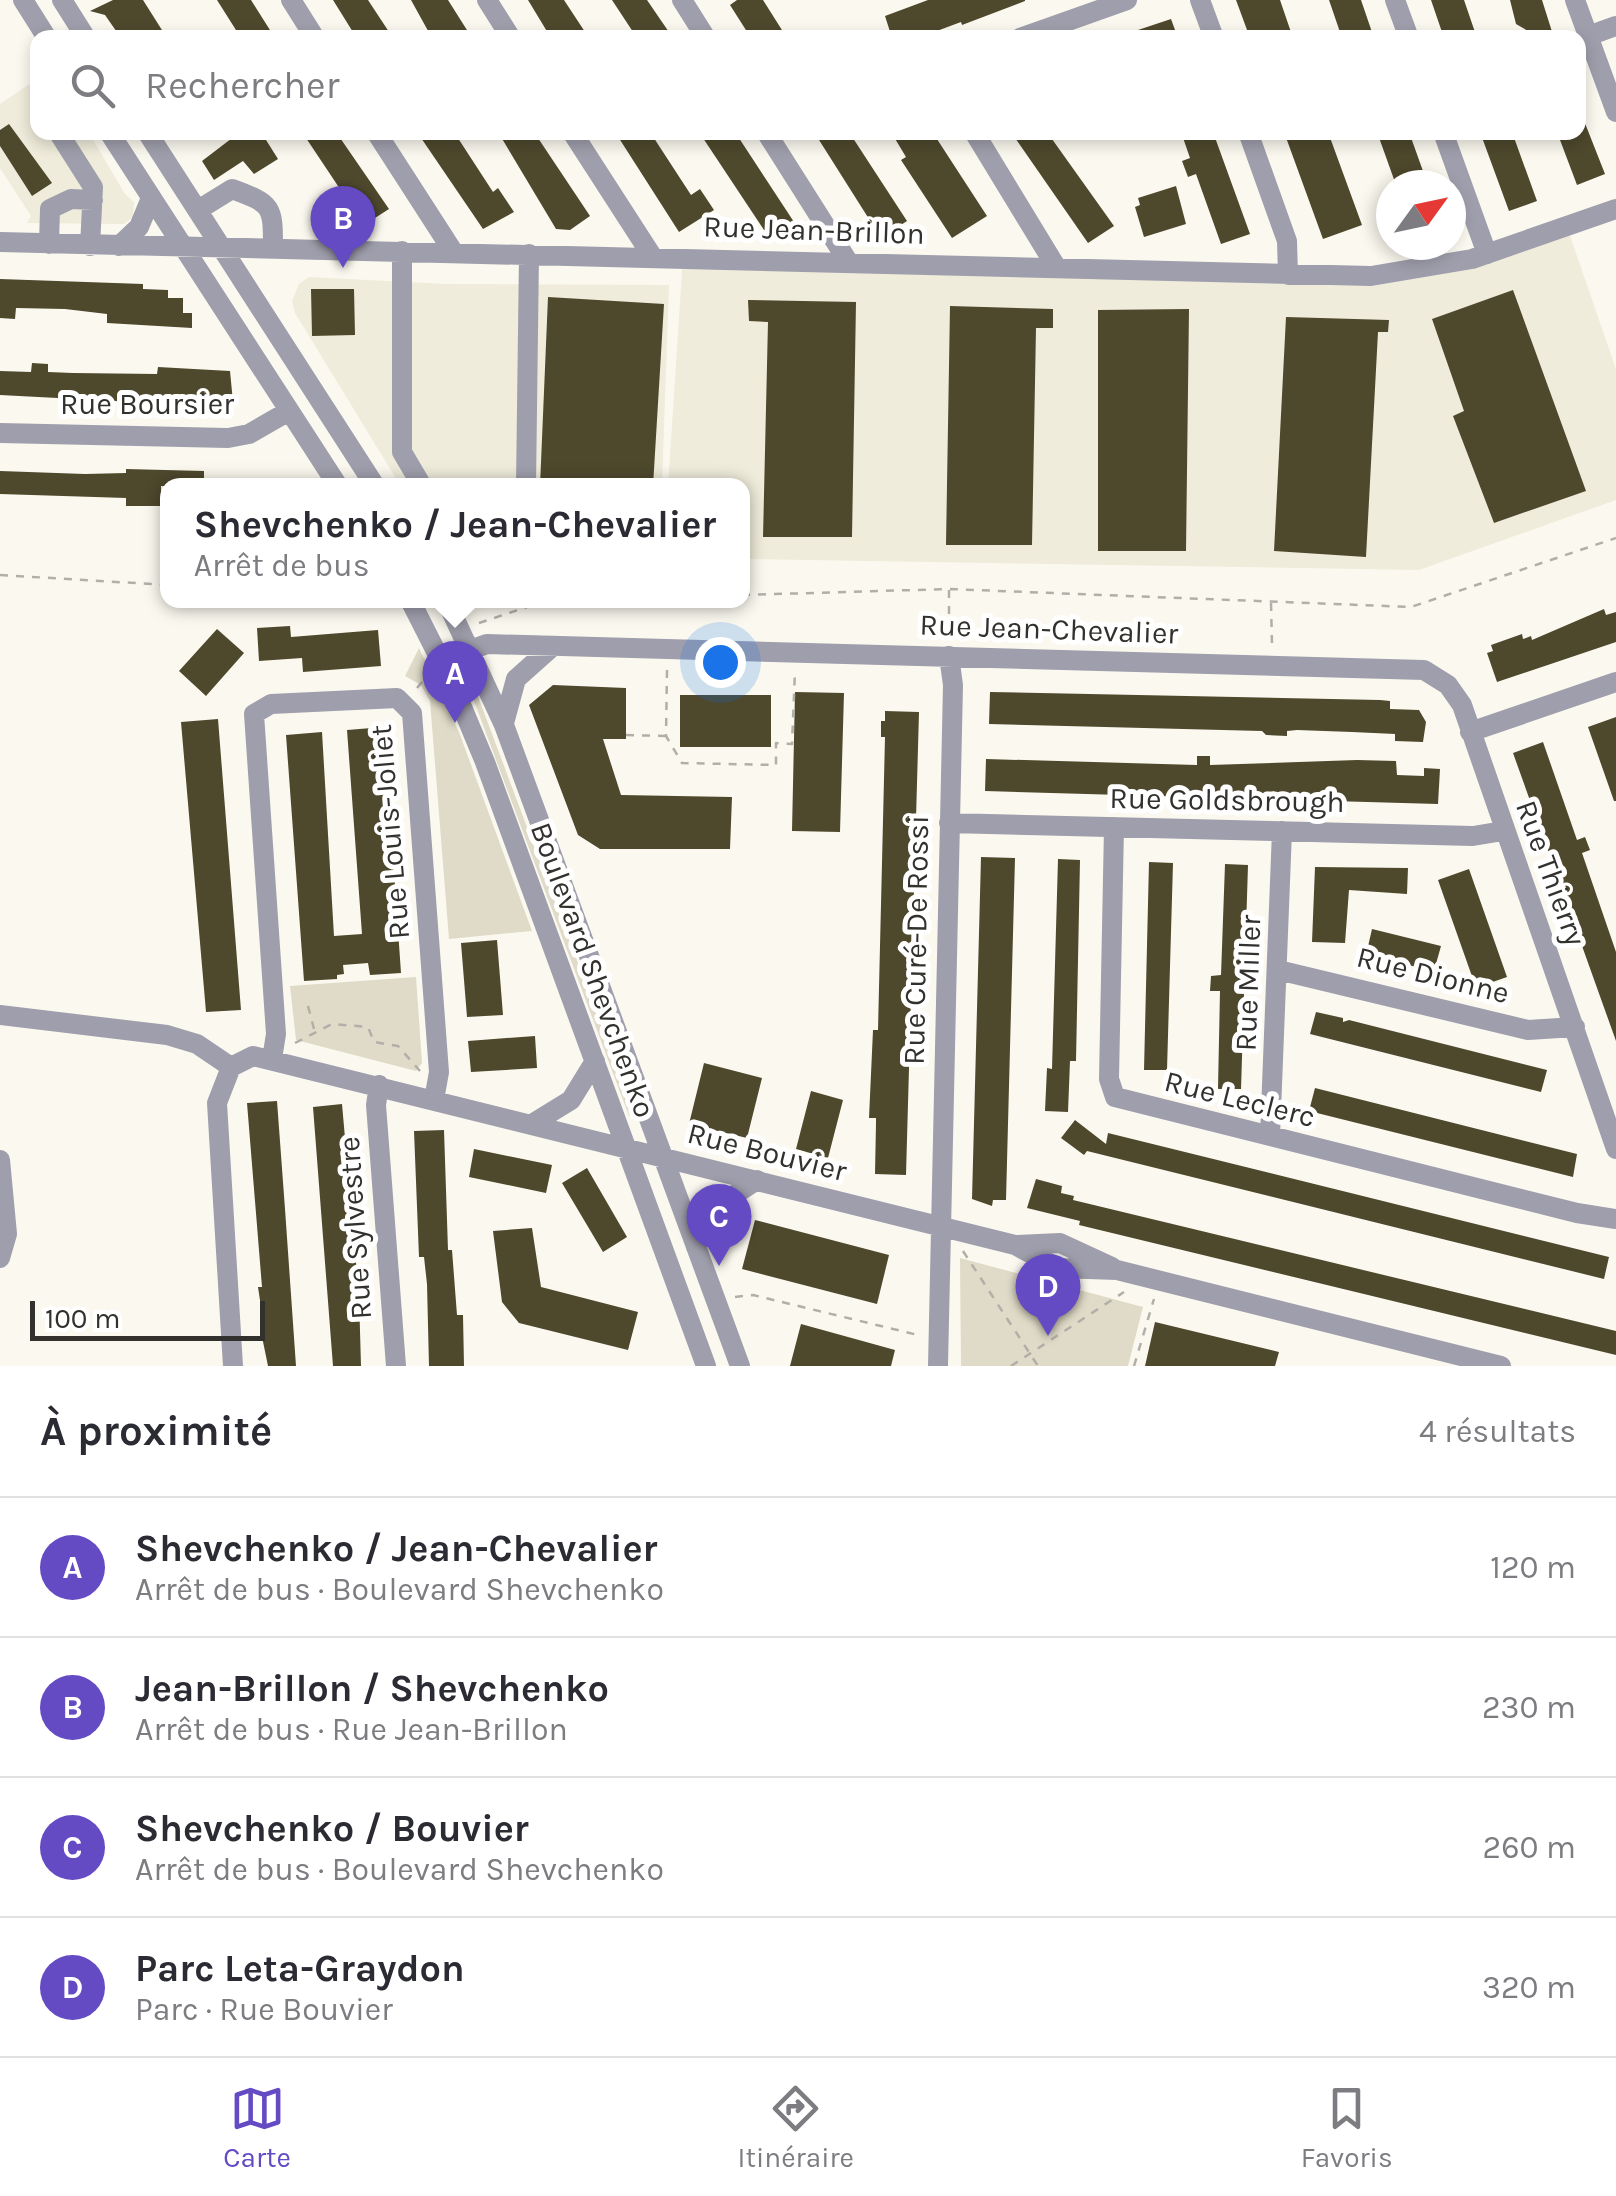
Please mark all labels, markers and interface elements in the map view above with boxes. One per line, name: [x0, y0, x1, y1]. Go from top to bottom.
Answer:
search box: [30, 30, 1586, 140]
icon: search: [65, 58, 120, 113]
text: Rechercher: [145, 63, 339, 108]
north arrow: [1376, 170, 1466, 260]
pin: B: [310, 186, 376, 268]
street label: Rue Jean-Brillon: [703, 208, 925, 252]
street label: Rue Boursier: [60, 386, 234, 422]
popup: [160, 478, 750, 608]
text: Shevchenko / Jean-Chevalier: [194, 502, 716, 547]
text: Arrêt de bus: [194, 547, 369, 584]
street label: Rue Jean-Chevalier: [919, 606, 1179, 652]
your location: [695, 637, 746, 688]
pin: A: [422, 640, 488, 723]
street label: Rue Louis-Joliet: [363, 723, 417, 941]
street label: Rue Goldsbrough: [1109, 780, 1345, 820]
street label: Rue Thierry: [1508, 795, 1594, 951]
street label: Rue Curé-De Rossi: [896, 815, 936, 1065]
street label: Boulevard Shevchenko: [523, 818, 663, 1122]
street label: Rue Miller: [1228, 914, 1268, 1052]
street label: Rue Dionne: [1353, 939, 1513, 1011]
street label: Rue Leclerc: [1161, 1063, 1319, 1135]
street label: Rue Bouvier: [684, 1115, 850, 1189]
street label: Rue Sylvestre: [331, 1135, 379, 1321]
pin: C: [686, 1184, 752, 1266]
pin: D: [1016, 1254, 1080, 1336]
scale bar: [30, 1296, 265, 1340]
text: 100 m: [45, 1302, 120, 1335]
text: À proximité: [40, 1406, 272, 1456]
text: 4 résultats: [1419, 1413, 1576, 1450]
text: Shevchenko / Jean-Chevalier: [135, 1526, 658, 1571]
text: A: [62, 1549, 83, 1586]
text: 120 m: [1490, 1549, 1576, 1586]
text: Arrêt de bus · Boulevard Shevchenko: [135, 1571, 664, 1608]
text: Jean-Brillon / Shevchenko: [135, 1666, 609, 1711]
text: B: [62, 1689, 83, 1726]
text: 230 m: [1482, 1689, 1576, 1726]
text: Arrêt de bus · Rue Jean-Brillon: [135, 1711, 568, 1748]
text: Shevchenko / Bouvier: [135, 1806, 529, 1851]
text: C: [62, 1829, 83, 1866]
text: 260 m: [1483, 1829, 1576, 1866]
text: Arrêt de bus · Boulevard Shevchenko: [135, 1851, 664, 1888]
text: Parc Leta-Graydon: [135, 1946, 465, 1991]
text: D: [62, 1969, 83, 2006]
text: 320 m: [1482, 1969, 1576, 2006]
text: Parc · Rue Bouvier: [135, 1991, 393, 2028]
tab: Carte: [223, 2081, 291, 2174]
tab: Itinéraire: [738, 2081, 854, 2174]
tab: Favoris: [1301, 2081, 1393, 2174]

